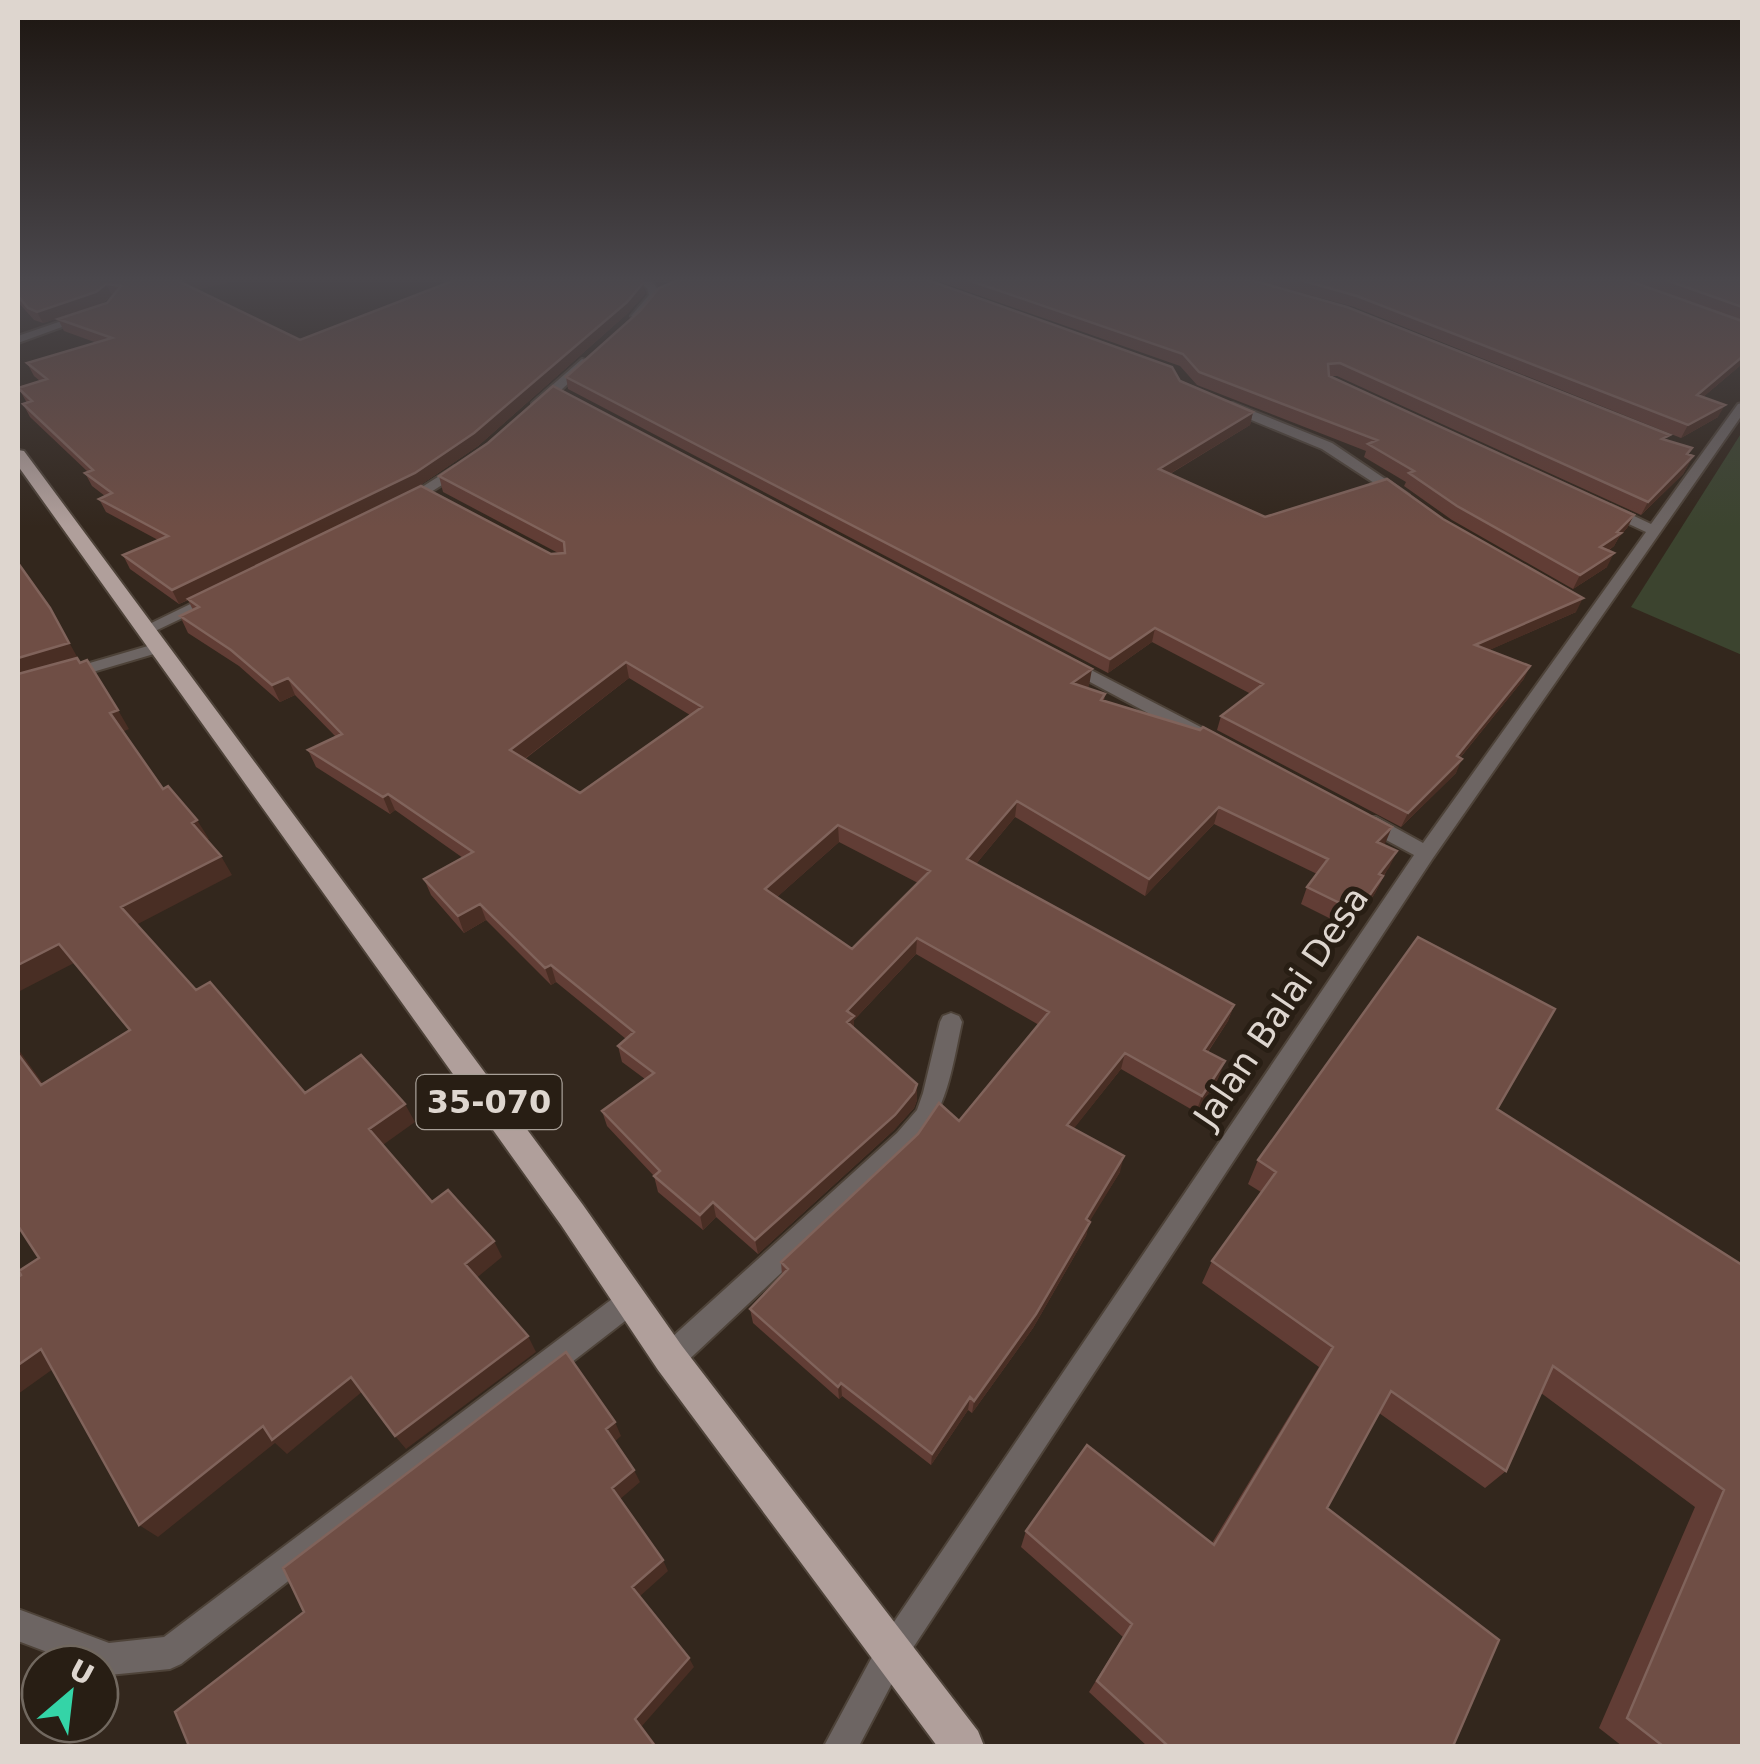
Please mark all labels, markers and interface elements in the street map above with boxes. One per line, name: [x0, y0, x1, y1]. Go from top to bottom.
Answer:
street label: Jalan Balai Desa: [1184, 879, 1376, 1137]
road number: 35-070: [416, 1075, 562, 1129]
north arrow: [20, 1644, 120, 1744]
text: U: [64, 1652, 99, 1692]

